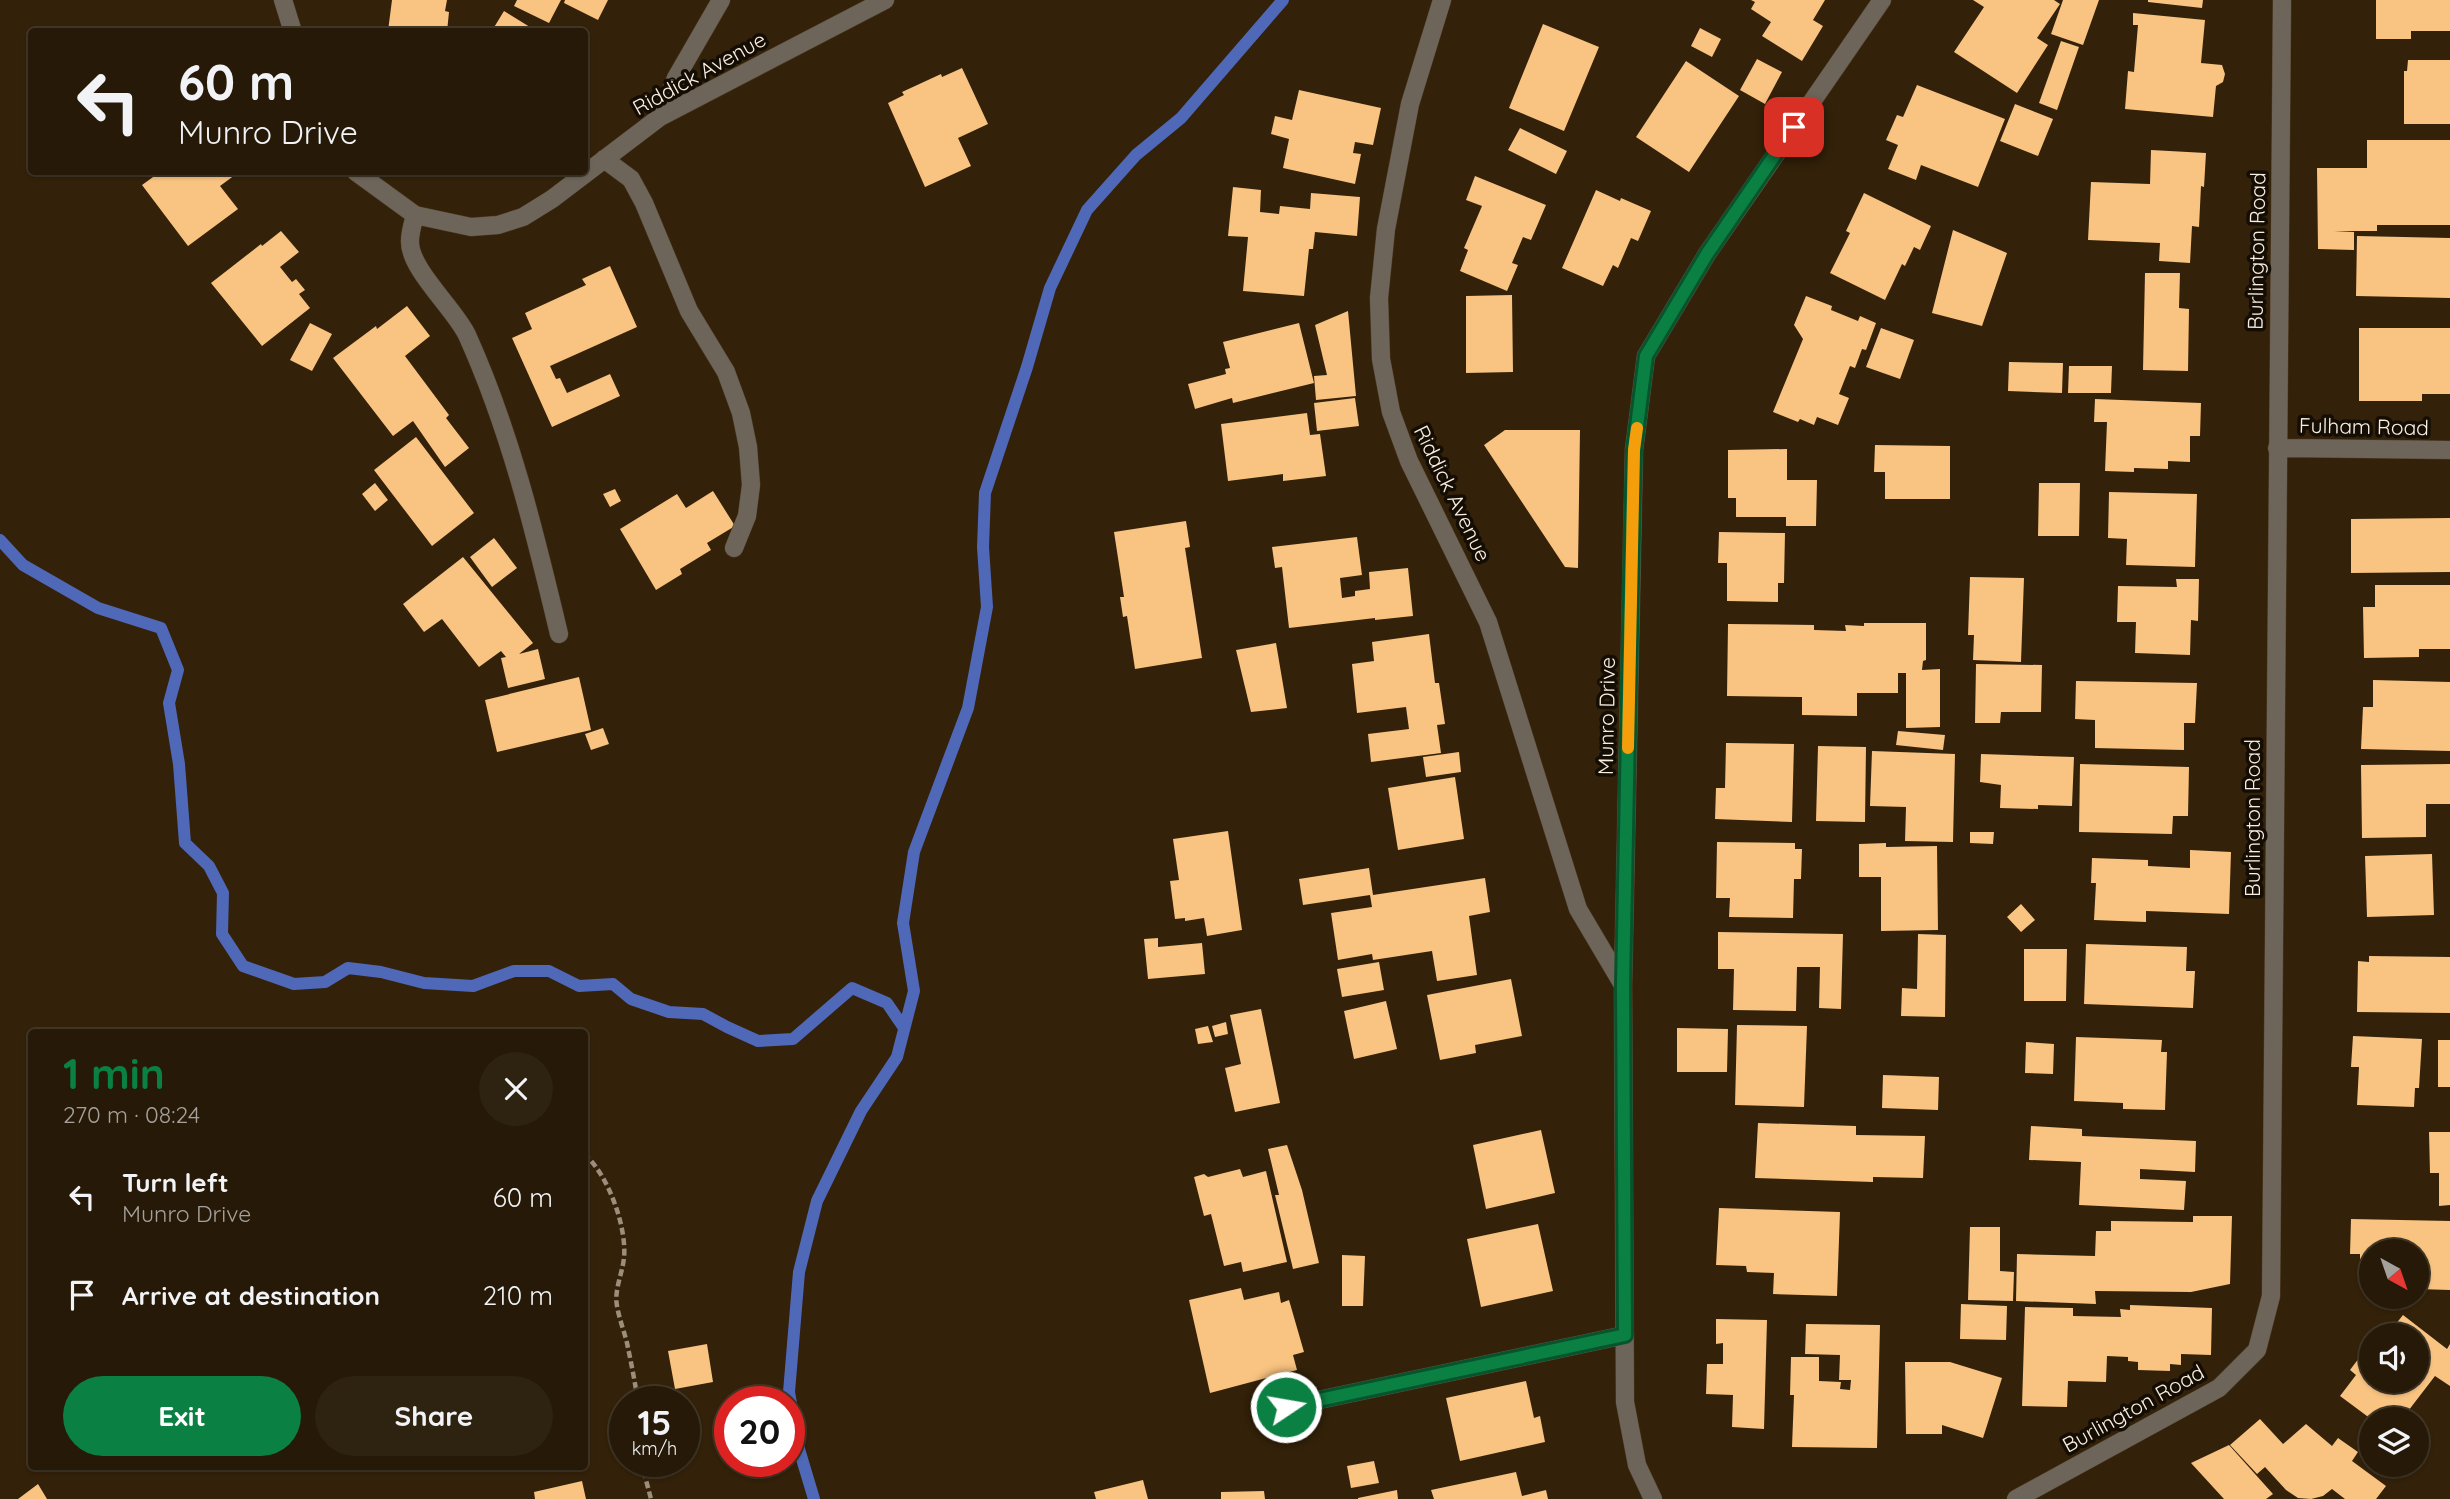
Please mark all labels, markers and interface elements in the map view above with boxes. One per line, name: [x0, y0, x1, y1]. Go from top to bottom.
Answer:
street label: Riddick Avenue: [628, 26, 770, 120]
text: 60 m: [178, 51, 294, 112]
icon: left: [63, 56, 154, 147]
pin: [1764, 97, 1824, 157]
icon: arrive: [1775, 108, 1813, 146]
text: Munro Drive: [178, 112, 358, 152]
street label: Burlington Road: [2242, 172, 2270, 330]
street label: Fulham Road: [2299, 412, 2429, 440]
street label: Riddick Avenue: [1409, 421, 1497, 565]
street label: Munro Drive: [1592, 657, 1620, 775]
street label: Burlington Road: [2239, 739, 2265, 897]
text: 1 min: [63, 1047, 165, 1100]
button: close: [479, 1052, 553, 1126]
text: 270 m · 08:24: [63, 1100, 200, 1129]
text: Turn left: [122, 1166, 229, 1199]
icon: left: [63, 1178, 101, 1216]
text: 60 m: [493, 1181, 553, 1214]
text: Munro Drive: [122, 1199, 251, 1228]
north arrow: [2359, 1239, 2429, 1309]
map controls: [2359, 1239, 2429, 1477]
icon: arrive: [63, 1276, 101, 1314]
text: Arrive at destination: [122, 1279, 380, 1312]
text: 210 m: [483, 1279, 553, 1312]
button: sound: [2359, 1323, 2429, 1393]
street label: Burlington Road: [2058, 1358, 2208, 1458]
position arrow: [1249, 1370, 1323, 1444]
button: Exit: [63, 1376, 301, 1456]
button: Share: [315, 1376, 553, 1456]
speed limit sign: 20: [714, 1386, 805, 1477]
text: 15: [638, 1400, 671, 1444]
button: layers: [2359, 1407, 2429, 1477]
text: km/h: [632, 1437, 677, 1460]

